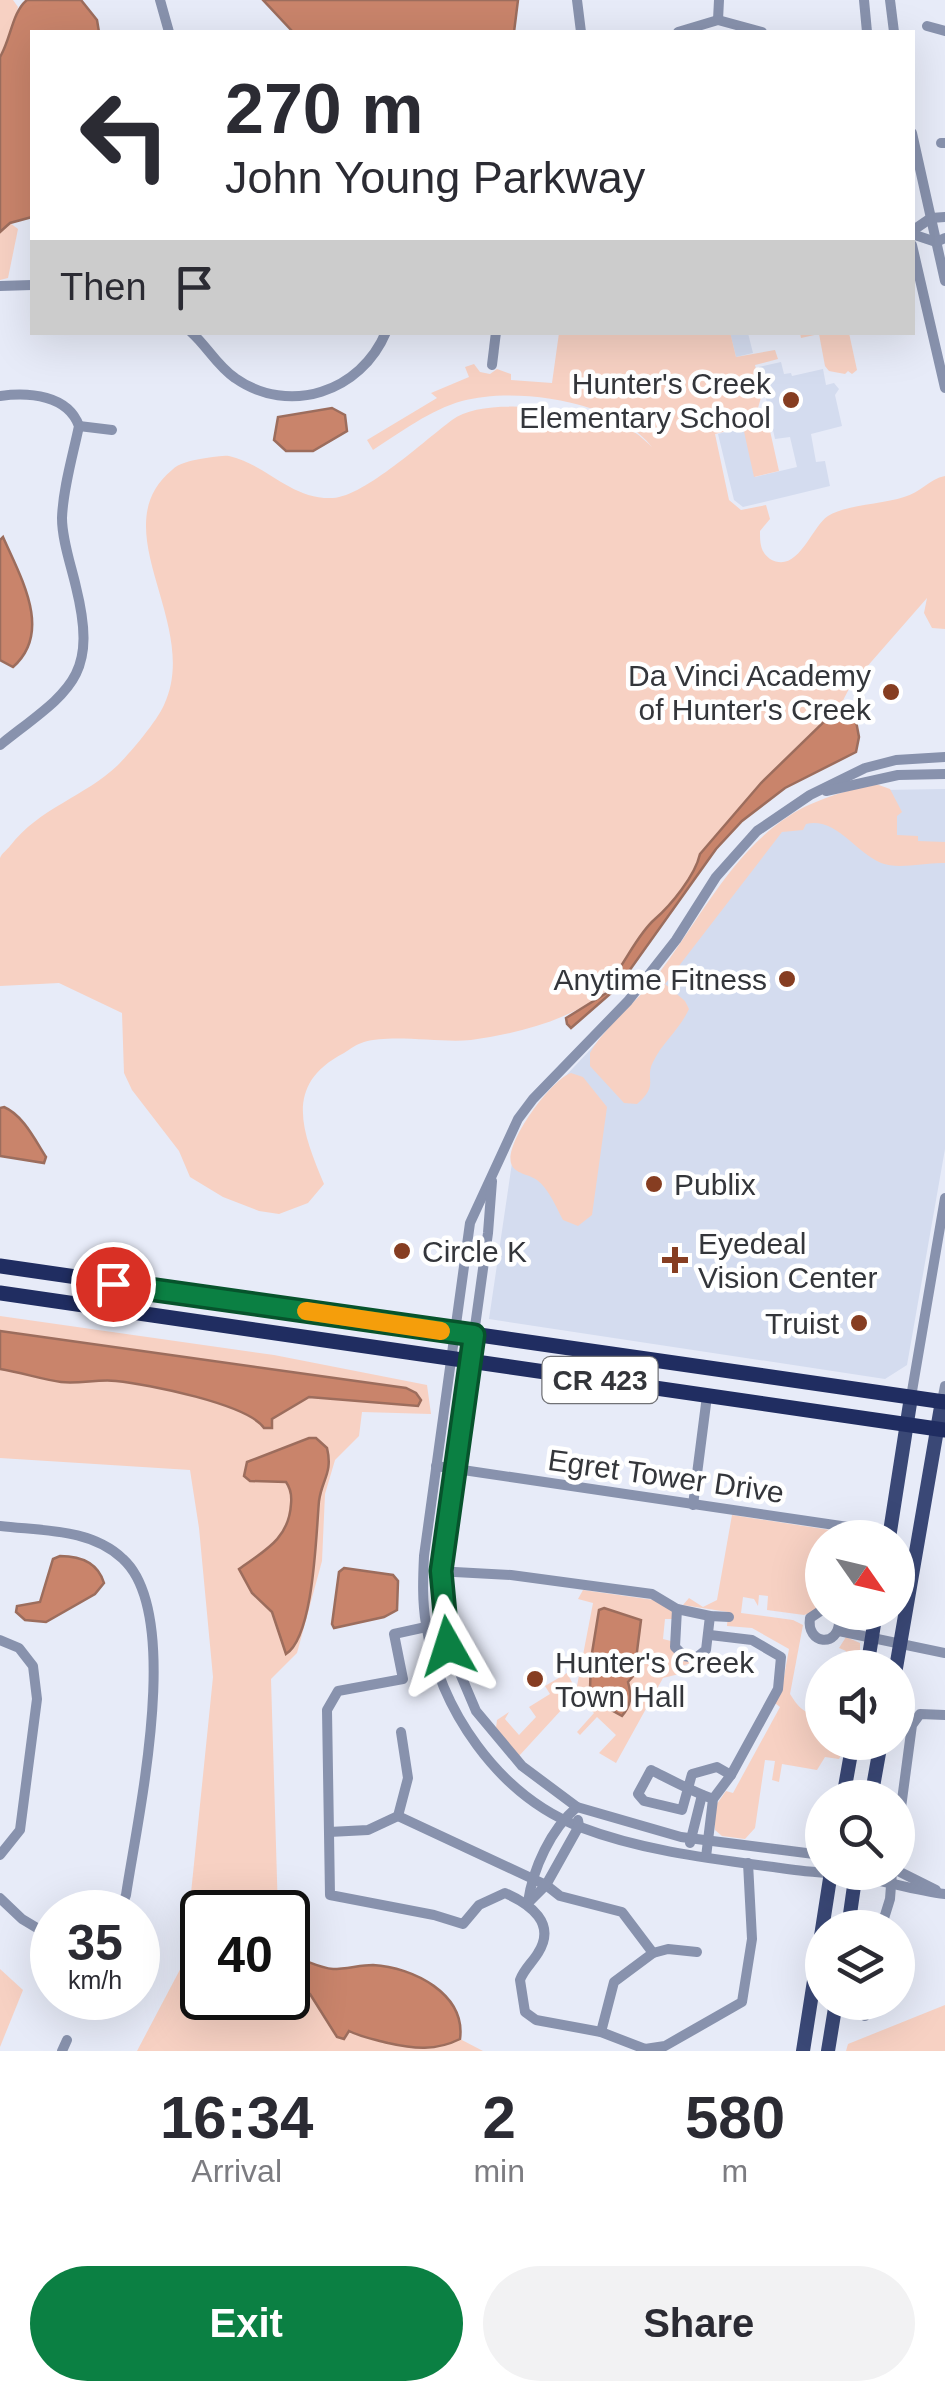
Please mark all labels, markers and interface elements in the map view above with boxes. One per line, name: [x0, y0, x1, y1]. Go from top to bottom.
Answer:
icon: left: [60, 70, 190, 200]
text: 270 m: [225, 70, 423, 148]
text: John Young Parkway: [225, 152, 645, 203]
icon: arrive: [167, 260, 222, 315]
text: Then: [60, 266, 147, 308]
place label: Hunter's Creek Elementary School: [519, 367, 772, 434]
marker: Hunter's Creek Elementary School: [780, 389, 802, 411]
place label: Da Vinci Academy of Hunter's Creek: [628, 659, 872, 726]
marker: Da Vinci Academy of Hunter's Creek: [880, 681, 902, 703]
place label: Anytime Fitness: [554, 963, 767, 996]
marker: Anytime Fitness: [776, 968, 798, 990]
place label: Publix: [674, 1168, 756, 1201]
marker: Publix: [643, 1173, 665, 1195]
place label: Eyedeal Vision Center: [698, 1227, 878, 1294]
place label: Circle K: [422, 1235, 527, 1268]
marker: Circle K: [391, 1240, 413, 1262]
pin: [71, 1242, 156, 1327]
marker: Eyedeal Vision Center: [662, 1247, 688, 1273]
icon: arrive: [86, 1257, 141, 1312]
place label: Truist: [765, 1307, 840, 1340]
marker: Truist: [848, 1312, 870, 1334]
road number: CR 423: [542, 1357, 658, 1403]
street label: Egret Tower Drive: [546, 1443, 786, 1509]
north arrow: [805, 1520, 915, 1630]
map controls: [805, 1520, 915, 2020]
position arrow: [396, 1594, 500, 1698]
place label: Hunter's Creek Town Hall: [555, 1646, 755, 1713]
button: sound: [805, 1650, 915, 1760]
marker: Hunter's Creek Town Hall: [524, 1668, 546, 1690]
button: search: [805, 1780, 915, 1890]
speed limit sign: 40: [180, 1890, 310, 2020]
button: layers: [805, 1910, 915, 2020]
text: 35: [67, 1915, 123, 1971]
text: km/h: [68, 1966, 122, 1994]
text: 16:34: [160, 2084, 313, 2151]
text: 2: [482, 2084, 516, 2151]
text: 580: [685, 2084, 785, 2151]
text: Arrival: [191, 2153, 282, 2189]
text: min: [473, 2153, 525, 2189]
text: m: [722, 2153, 748, 2189]
button: Exit: [30, 2266, 463, 2381]
button: Share: [483, 2266, 915, 2381]

